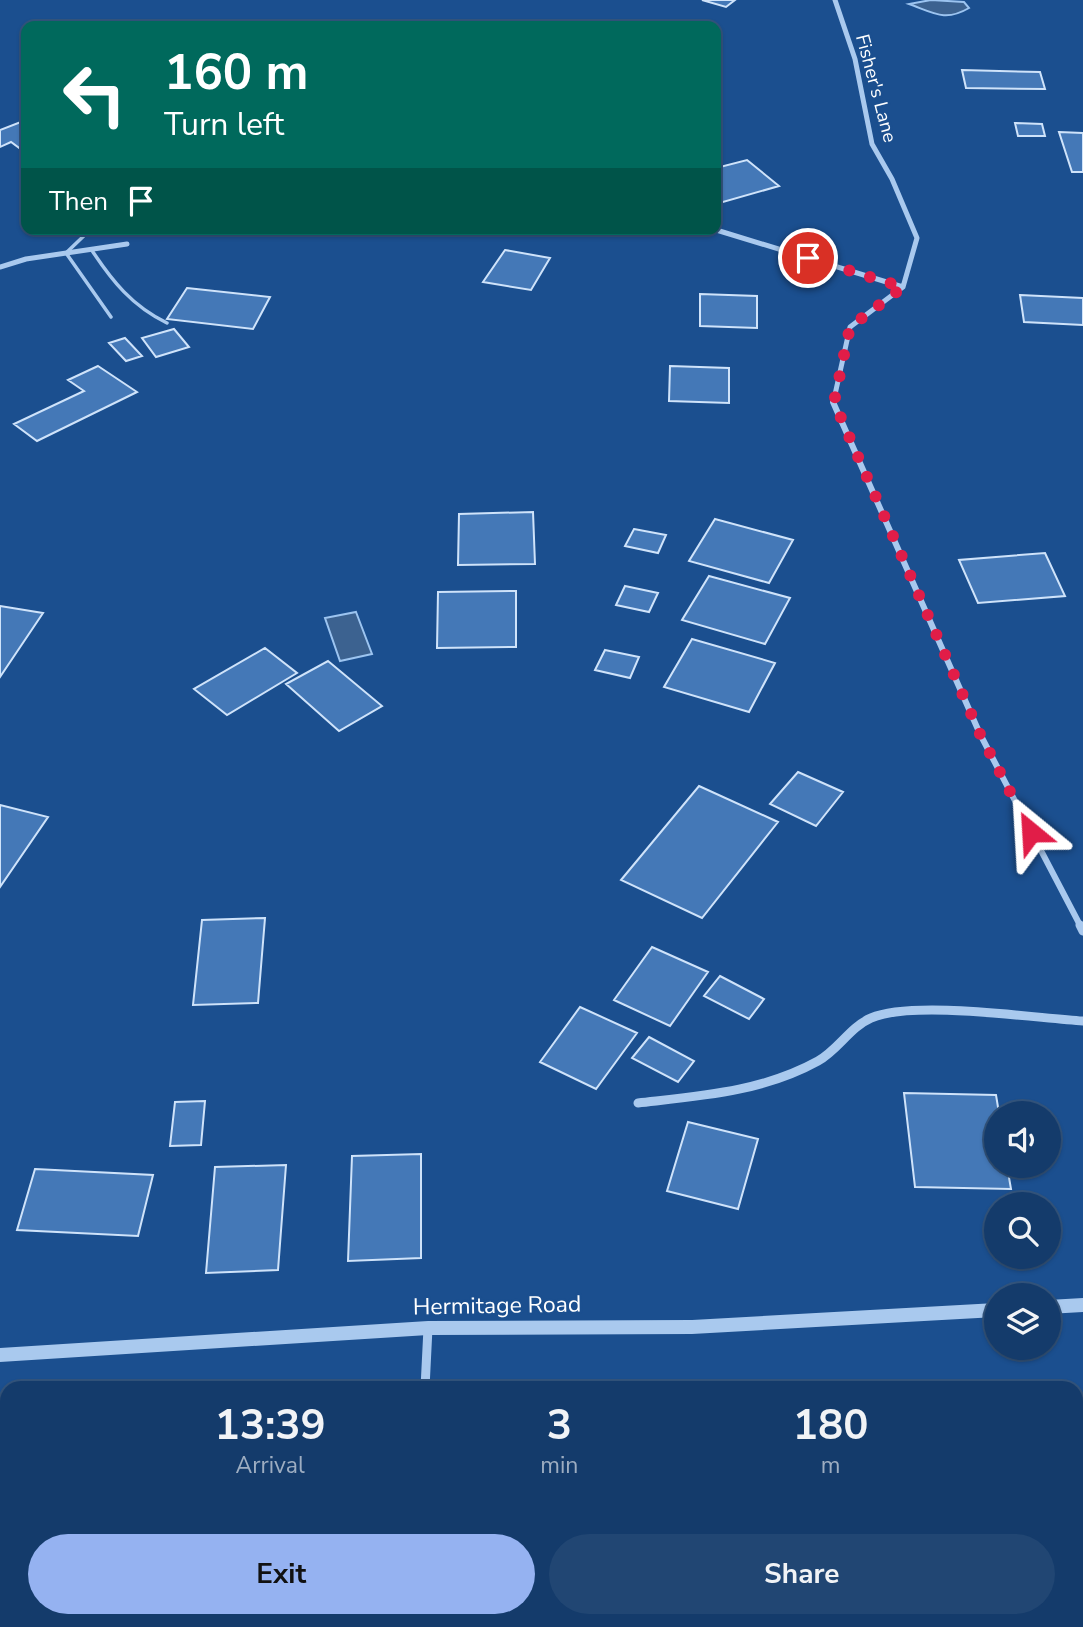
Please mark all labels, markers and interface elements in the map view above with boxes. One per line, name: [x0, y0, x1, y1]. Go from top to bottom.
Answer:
street label: Fisher's Lane: [849, 31, 903, 145]
text: 160 m: [164, 39, 308, 106]
icon: left: [49, 49, 140, 140]
text: Turn left: [164, 103, 284, 146]
icon: arrive: [122, 182, 160, 220]
text: Then: [49, 184, 108, 219]
pin: [778, 228, 838, 288]
icon: arrive: [789, 239, 827, 277]
position arrow: [994, 795, 1068, 869]
map controls: [984, 1101, 1061, 1360]
button: sound: [984, 1101, 1061, 1178]
button: search: [984, 1192, 1061, 1269]
button: layers: [984, 1283, 1061, 1360]
street label: Hermitage Road: [413, 1289, 581, 1322]
text: 13:39: [215, 1397, 326, 1454]
text: 3: [547, 1397, 572, 1454]
text: 180: [793, 1397, 868, 1454]
text: Arrival: [236, 1450, 305, 1481]
text: min: [540, 1450, 578, 1481]
text: m: [821, 1450, 841, 1481]
button: Exit: [28, 1534, 535, 1614]
button: Share: [549, 1534, 1055, 1614]

